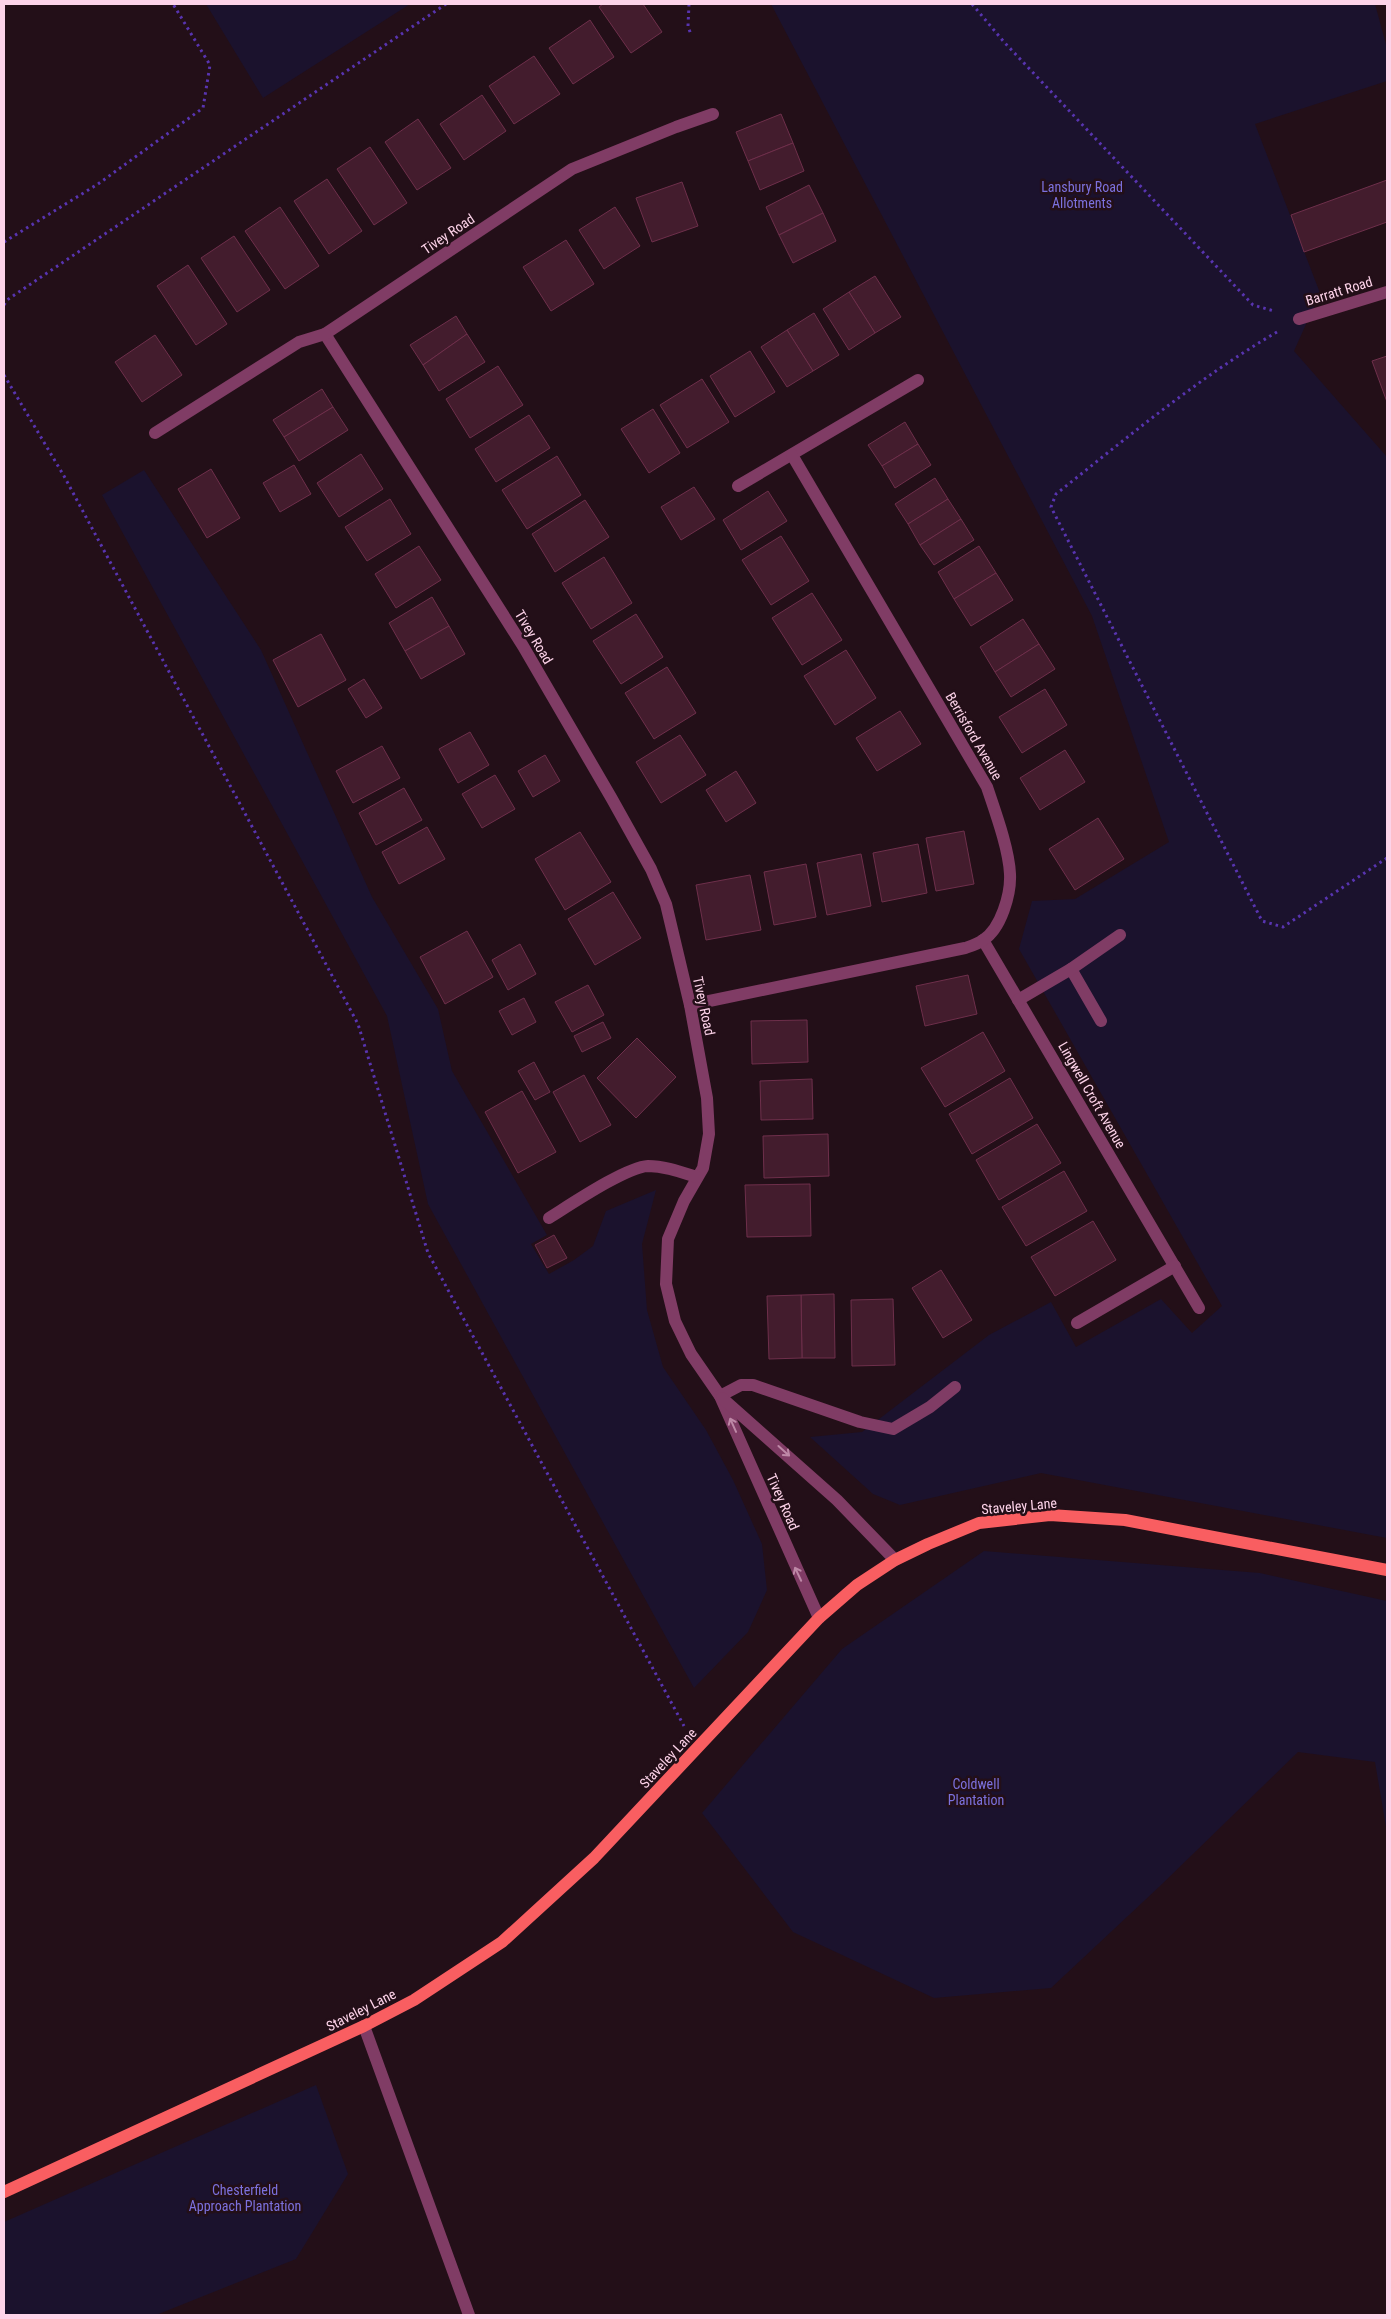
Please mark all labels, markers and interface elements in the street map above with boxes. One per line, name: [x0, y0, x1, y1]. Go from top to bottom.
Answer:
park label: Lansbury Road Allotments: [1041, 179, 1123, 211]
street label: Tivey Road: [419, 211, 477, 257]
street label: Barratt Road: [1304, 273, 1374, 309]
street label: Tivey Road: [512, 607, 556, 667]
street label: Berrisford Avenue: [942, 689, 1006, 783]
street label: Tivey Road: [690, 975, 718, 1037]
street label: Lingwell Croft Avenue: [1055, 1039, 1129, 1151]
one-way arrow: [727, 1418, 737, 1433]
one-way arrow: [777, 1445, 790, 1457]
street label: Tivey Road: [763, 1471, 803, 1533]
street label: Staveley Lane: [980, 1495, 1058, 1517]
one-way arrow: [793, 1567, 802, 1582]
street label: Staveley Lane: [636, 1724, 700, 1791]
park label: Coldwell Plantation: [948, 1776, 1004, 1808]
street label: Staveley Lane: [324, 1985, 399, 2034]
park label: Chesterfield Approach Plantation: [189, 2182, 301, 2214]

